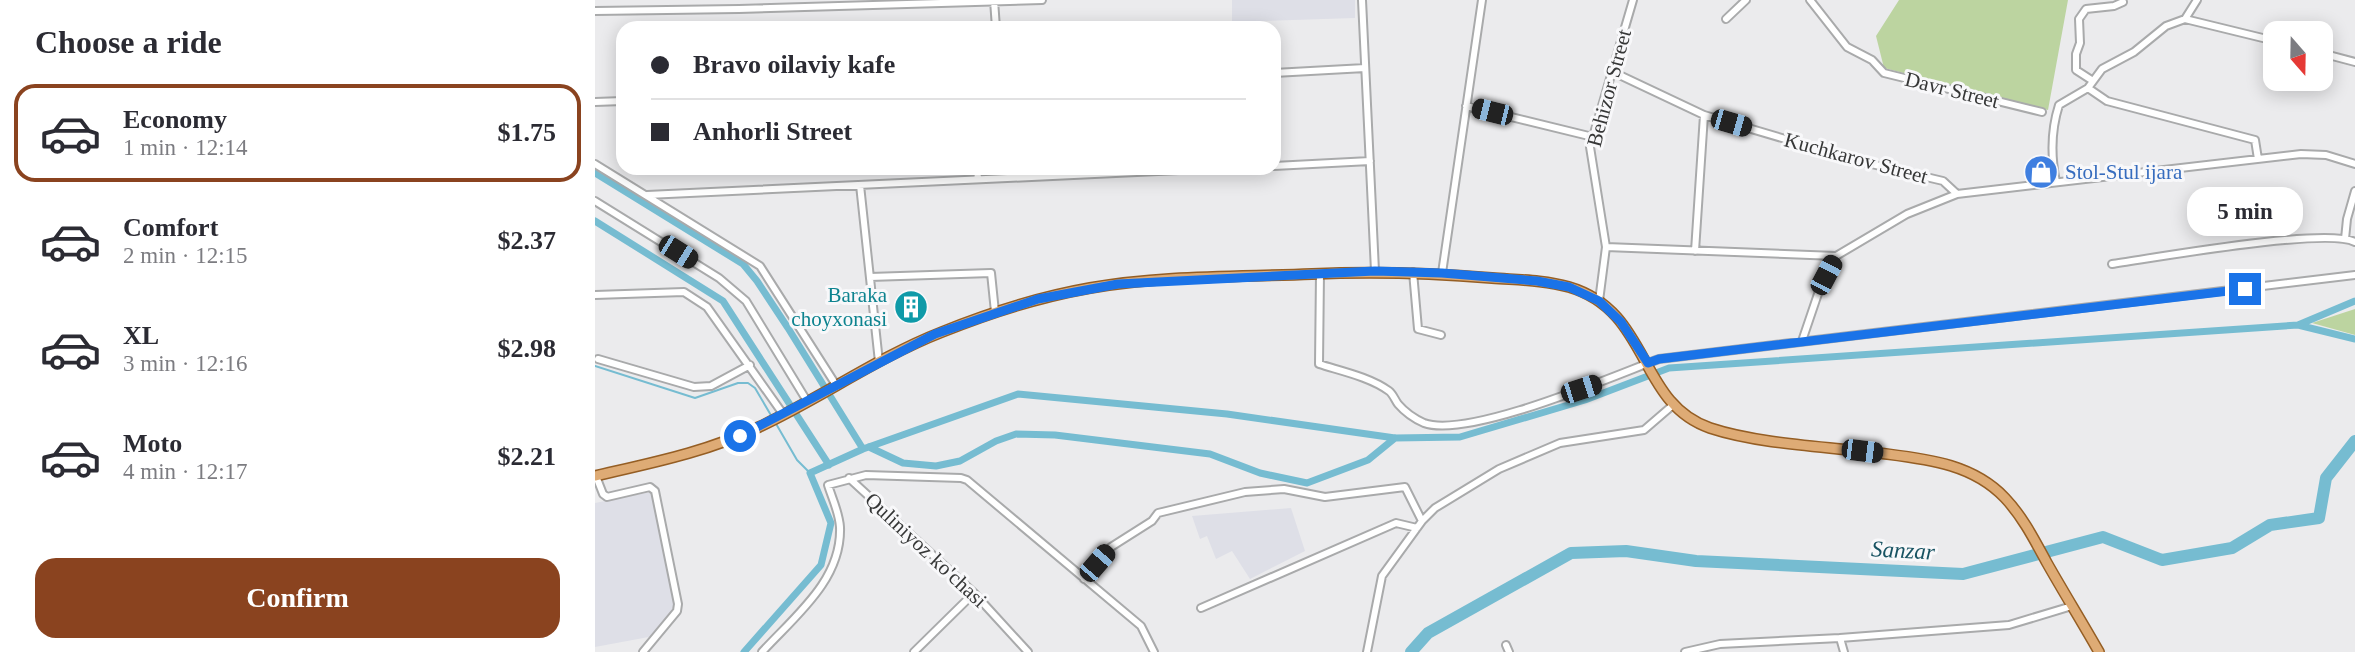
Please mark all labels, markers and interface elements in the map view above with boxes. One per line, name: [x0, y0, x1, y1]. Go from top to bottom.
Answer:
north arrow: [2263, 21, 2333, 91]
map controls: [2263, 21, 2333, 91]
text: Choose a ride: [35, 24, 222, 60]
street label: Behizor Street: [1582, 26, 1636, 149]
text: Bravo oilaviy kafe: [693, 50, 895, 79]
street label: Davr Street: [1902, 67, 2002, 113]
car: [1470, 97, 1515, 127]
icon: car: [39, 102, 102, 165]
text: Economy: [123, 105, 227, 134]
car: [1708, 107, 1755, 139]
text: Anhorli Street: [693, 117, 852, 146]
text: $1.75: [498, 118, 556, 147]
street label: Kuchkarov Street: [1782, 127, 1931, 189]
text: 1 min · 12:14: [123, 135, 248, 160]
shop icon: Stol-Stul ijara: [2022, 153, 2060, 191]
place label: Stol-Stul ijara: [2065, 160, 2183, 184]
callout: 5 min: [2187, 188, 2303, 236]
text: 5 min: [2217, 199, 2273, 224]
icon: car: [39, 210, 102, 273]
text: Comfort: [123, 213, 218, 242]
text: $2.37: [498, 226, 556, 255]
car: [655, 232, 702, 272]
text: 2 min · 12:15: [123, 243, 248, 268]
car: [1807, 252, 1846, 298]
route end: [2229, 273, 2261, 305]
place label: Baraka choyxonasi: [791, 283, 888, 331]
building icon: Baraka choyxonasi: [892, 288, 930, 326]
icon: car: [39, 318, 102, 381]
text: XL: [123, 321, 159, 350]
text: $2.98: [498, 334, 556, 363]
text: 3 min · 12:16: [123, 351, 248, 376]
car: [1558, 373, 1605, 405]
route start: [724, 420, 756, 452]
icon: car: [39, 426, 102, 489]
text: Moto: [123, 429, 182, 458]
car: [1840, 438, 1885, 464]
text: $2.21: [498, 442, 556, 471]
text: 4 min · 12:17: [123, 459, 248, 484]
street label: Quliniyoz ko'chasi: [860, 488, 992, 612]
water label: Sanzar: [1870, 536, 1937, 565]
car: [1076, 540, 1119, 586]
button: Confirm: [35, 558, 560, 638]

